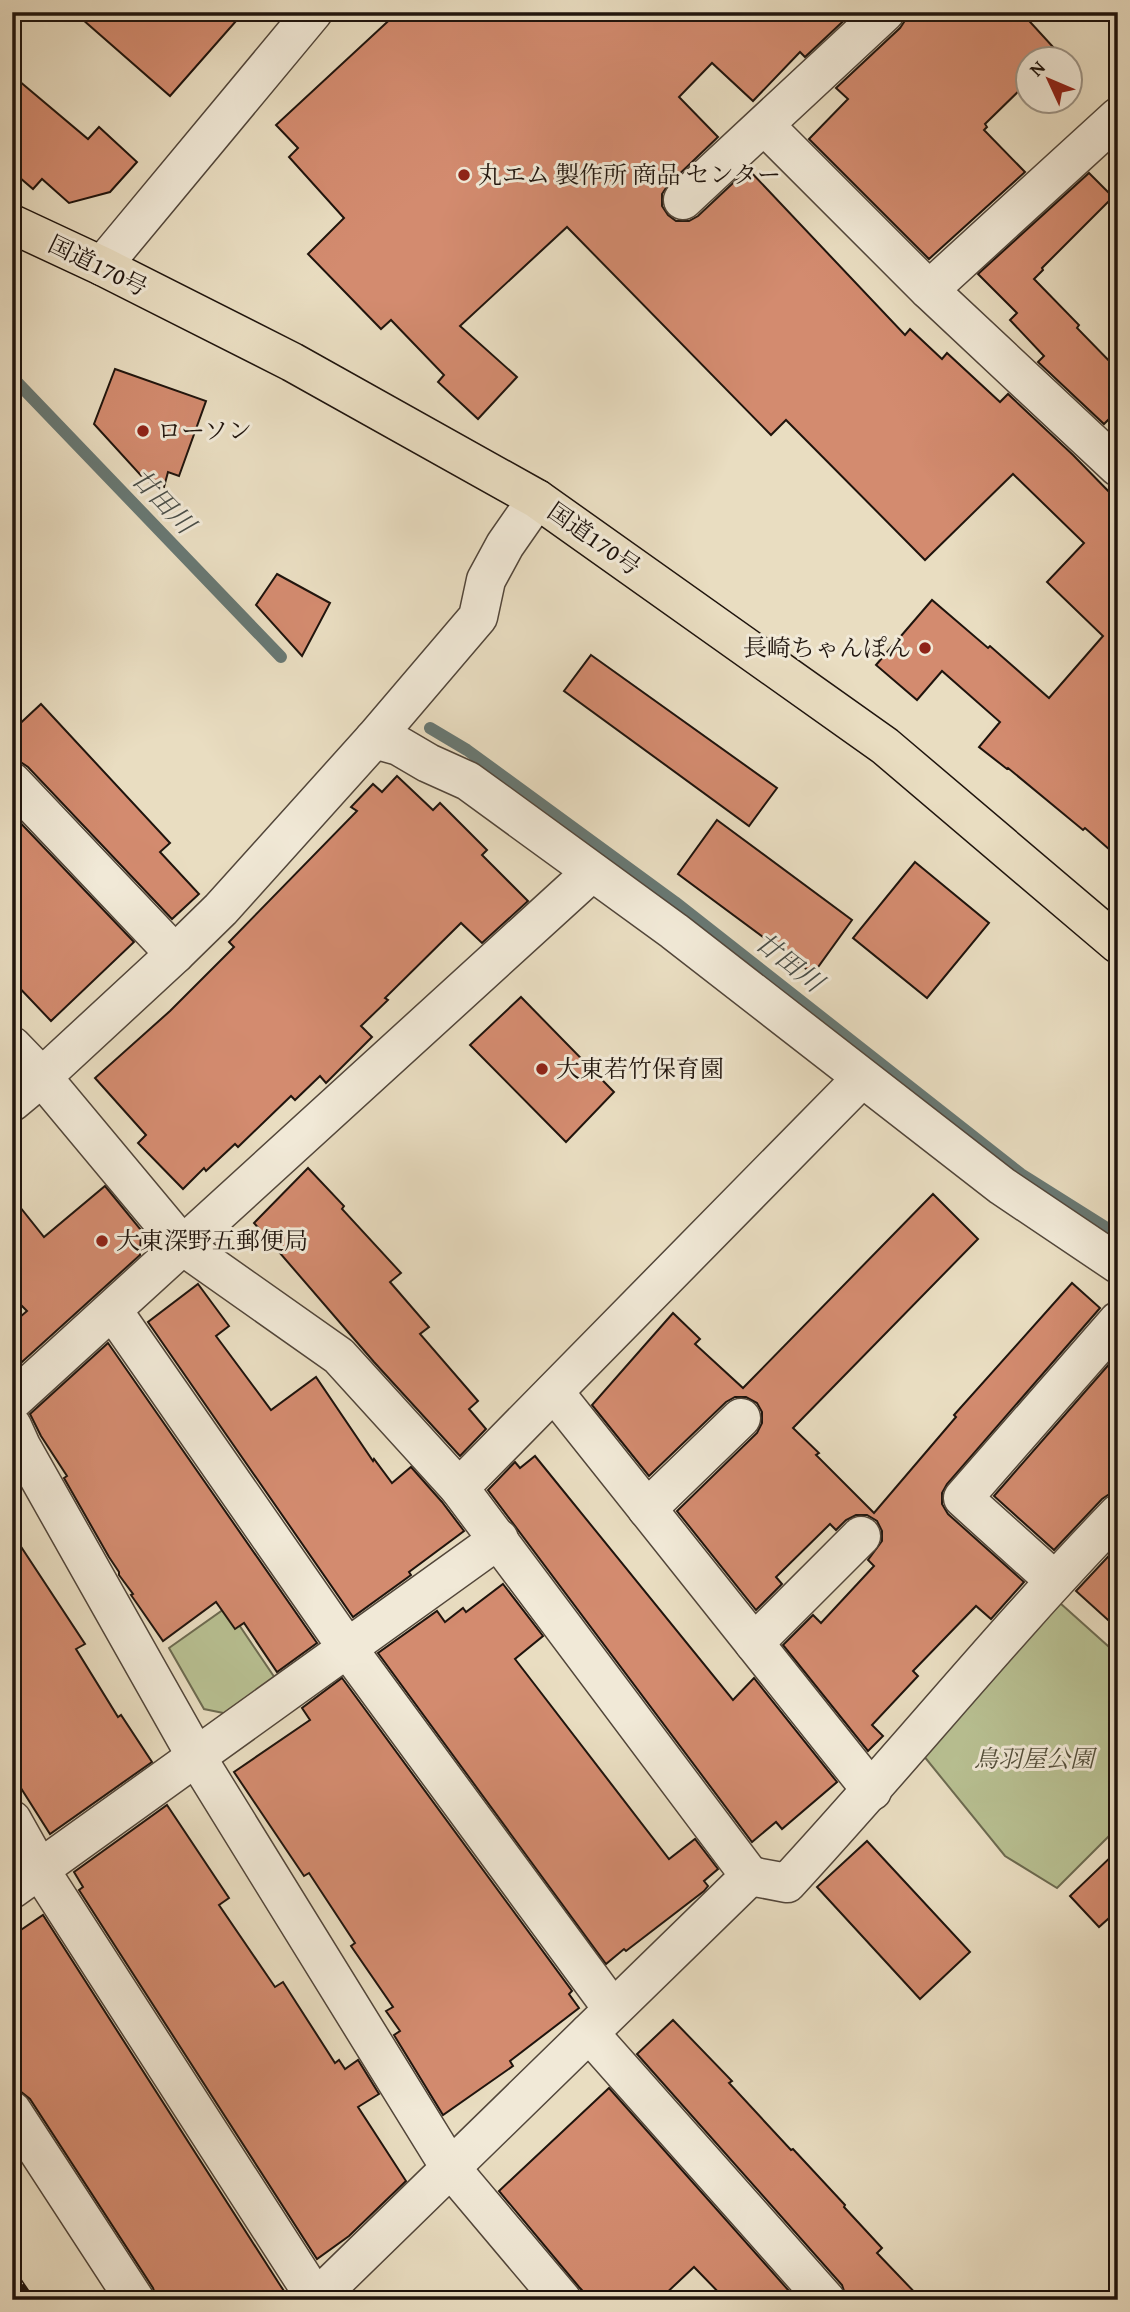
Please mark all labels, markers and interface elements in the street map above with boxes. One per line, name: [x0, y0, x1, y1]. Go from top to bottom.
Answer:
north arrow: [1014, 46, 1084, 116]
text: N: [1022, 54, 1051, 82]
place label: 丸エム 製作所 商品 センター: [478, 157, 781, 192]
marker: 丸エム 製作所 商品 センター: [456, 167, 472, 183]
street label: 国道170号: [43, 226, 154, 305]
place label: ローソン: [157, 413, 252, 448]
marker: ローソン: [135, 423, 151, 439]
water label: 廿田川: [122, 459, 207, 544]
street label: 国道170号: [541, 494, 648, 584]
place label: 長崎ちゃんぽん: [743, 630, 911, 665]
marker: 長崎ちゃんぽん: [917, 640, 933, 656]
water label: 廿田川: [747, 922, 834, 1003]
place label: 大東若竹保育園: [556, 1051, 724, 1086]
marker: 大東若竹保育園: [534, 1061, 550, 1077]
place label: 大東深野五郵便局: [116, 1223, 308, 1258]
marker: 大東深野五郵便局: [94, 1233, 110, 1249]
park label: 鳥羽屋公園: [974, 1741, 1098, 1776]

